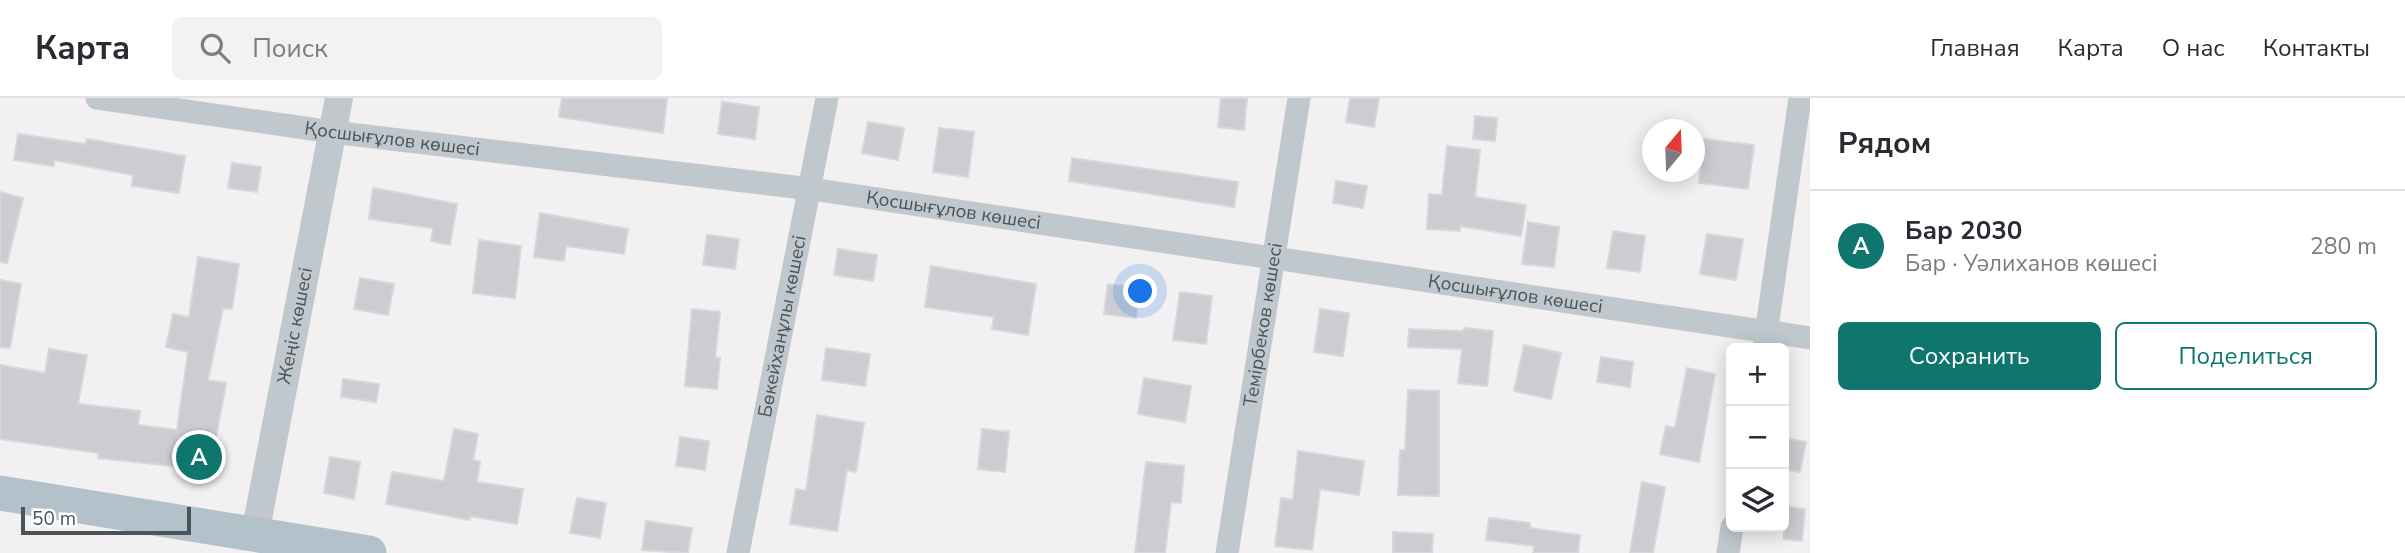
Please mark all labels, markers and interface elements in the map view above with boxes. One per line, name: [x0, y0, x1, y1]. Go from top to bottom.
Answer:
search box: [172, 17, 662, 80]
text: Карта: [35, 26, 130, 71]
icon: search: [196, 29, 234, 67]
text: Поиск: [252, 31, 328, 66]
text: Главная: [1930, 32, 2020, 64]
text: Карта: [2058, 32, 2124, 64]
text: О нас: [2162, 32, 2225, 64]
text: Контакты: [2263, 32, 2370, 64]
street label: Қосшығұлов көшесі: [303, 115, 481, 162]
north arrow: [1642, 119, 1705, 182]
text: Рядом: [1838, 123, 1931, 164]
street label: Қосшығұлов көшесі: [864, 184, 1043, 236]
text: Бар 2030: [1905, 213, 2022, 248]
text: A: [1852, 231, 1870, 262]
text: 280 m: [2310, 231, 2377, 262]
street label: Бөкейханұлы көшесі: [752, 233, 813, 420]
street label: Темірбеков көшесі: [1237, 241, 1289, 409]
text: Бар · Уәлиханов көшесі: [1905, 248, 2158, 279]
street label: Жеңіс көшесі: [271, 265, 319, 386]
street label: Қосшығұлов көшесі: [1426, 268, 1605, 320]
your location: [1123, 274, 1157, 308]
button: Сохранить: [1838, 322, 2101, 390]
button: Поделиться: [2115, 322, 2377, 390]
map controls: [1726, 343, 1789, 532]
button: +: [1726, 343, 1789, 406]
button: −: [1726, 406, 1789, 469]
pin: A: [176, 431, 222, 483]
button: layers: [1726, 469, 1789, 532]
scale bar: [21, 504, 191, 536]
text: 50 m: [32, 506, 76, 532]

